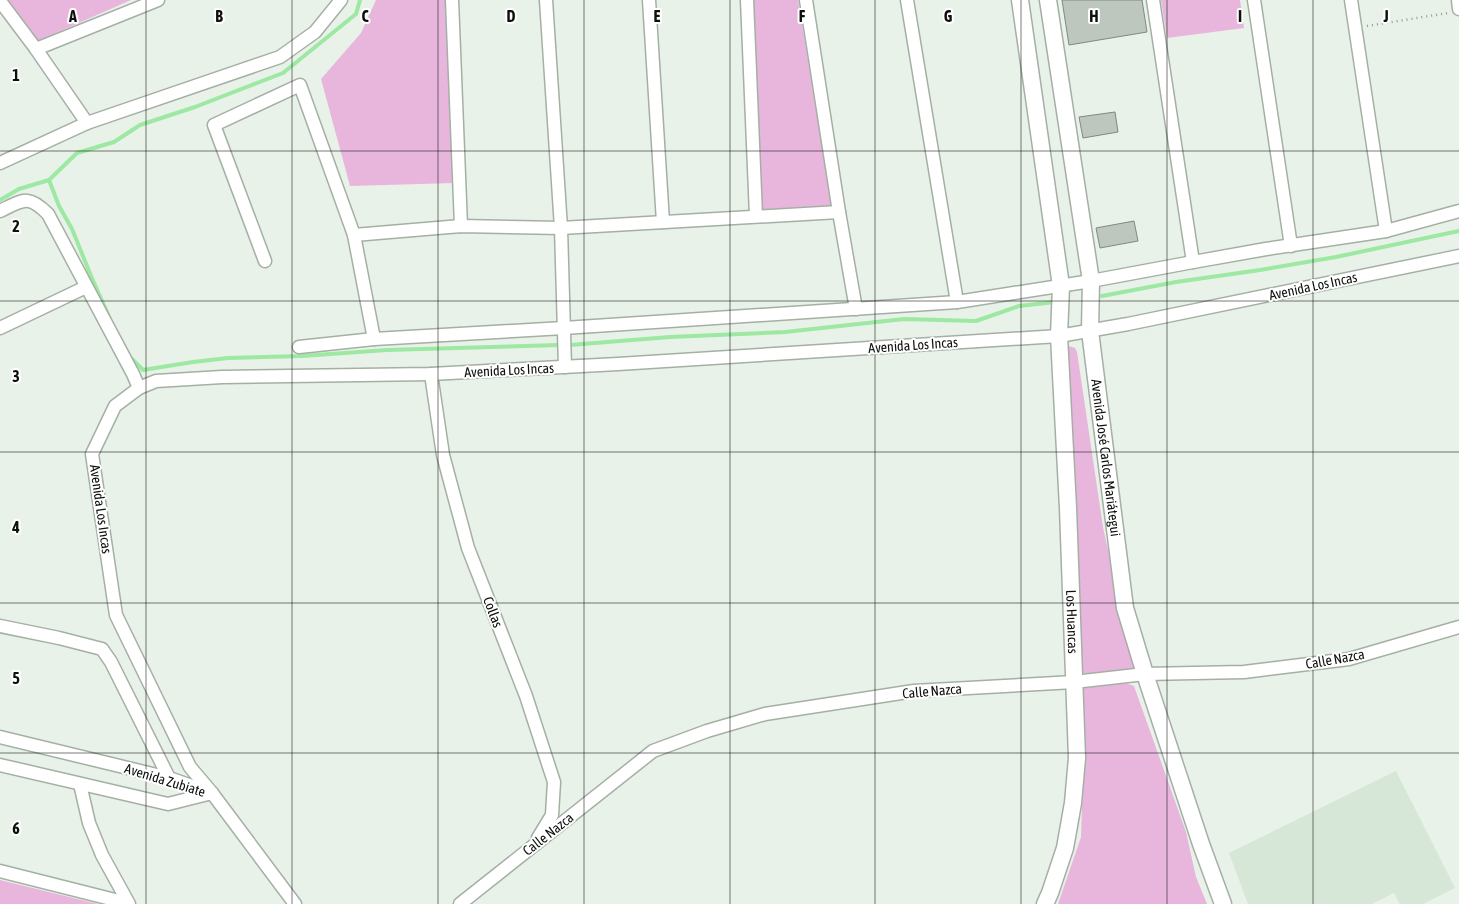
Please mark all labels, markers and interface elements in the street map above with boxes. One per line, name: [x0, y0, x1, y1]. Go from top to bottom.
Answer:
text: A: [68, 7, 77, 25]
text: B: [215, 7, 223, 25]
text: C: [361, 7, 369, 25]
text: D: [507, 7, 516, 25]
text: E: [654, 7, 661, 25]
text: F: [799, 7, 806, 25]
text: G: [944, 7, 953, 25]
text: H: [1089, 7, 1099, 25]
text: I: [1238, 7, 1242, 25]
text: J: [1382, 7, 1389, 25]
text: 1: [12, 66, 20, 84]
text: 2: [12, 217, 20, 235]
street label: Avenida Los Incas: [1267, 269, 1359, 303]
street label: Avenida Los Incas: [868, 334, 958, 356]
street label: Avenida Los Incas: [464, 360, 554, 380]
text: 3: [12, 367, 20, 385]
street label: Avenida José Carlos Mariátegui: [1088, 378, 1124, 537]
street label: Avenida Los Incas: [87, 463, 115, 555]
text: 4: [11, 518, 20, 536]
street label: Los Huancas: [1063, 590, 1081, 654]
street label: Collas: [480, 594, 506, 630]
street label: Calle Nazca: [1304, 646, 1366, 672]
text: 5: [12, 669, 20, 687]
street label: Calle Nazca: [902, 680, 962, 702]
street label: Avenida Zubiate: [123, 760, 207, 800]
street label: Calle Nazca: [520, 809, 576, 859]
text: 6: [12, 819, 20, 837]

